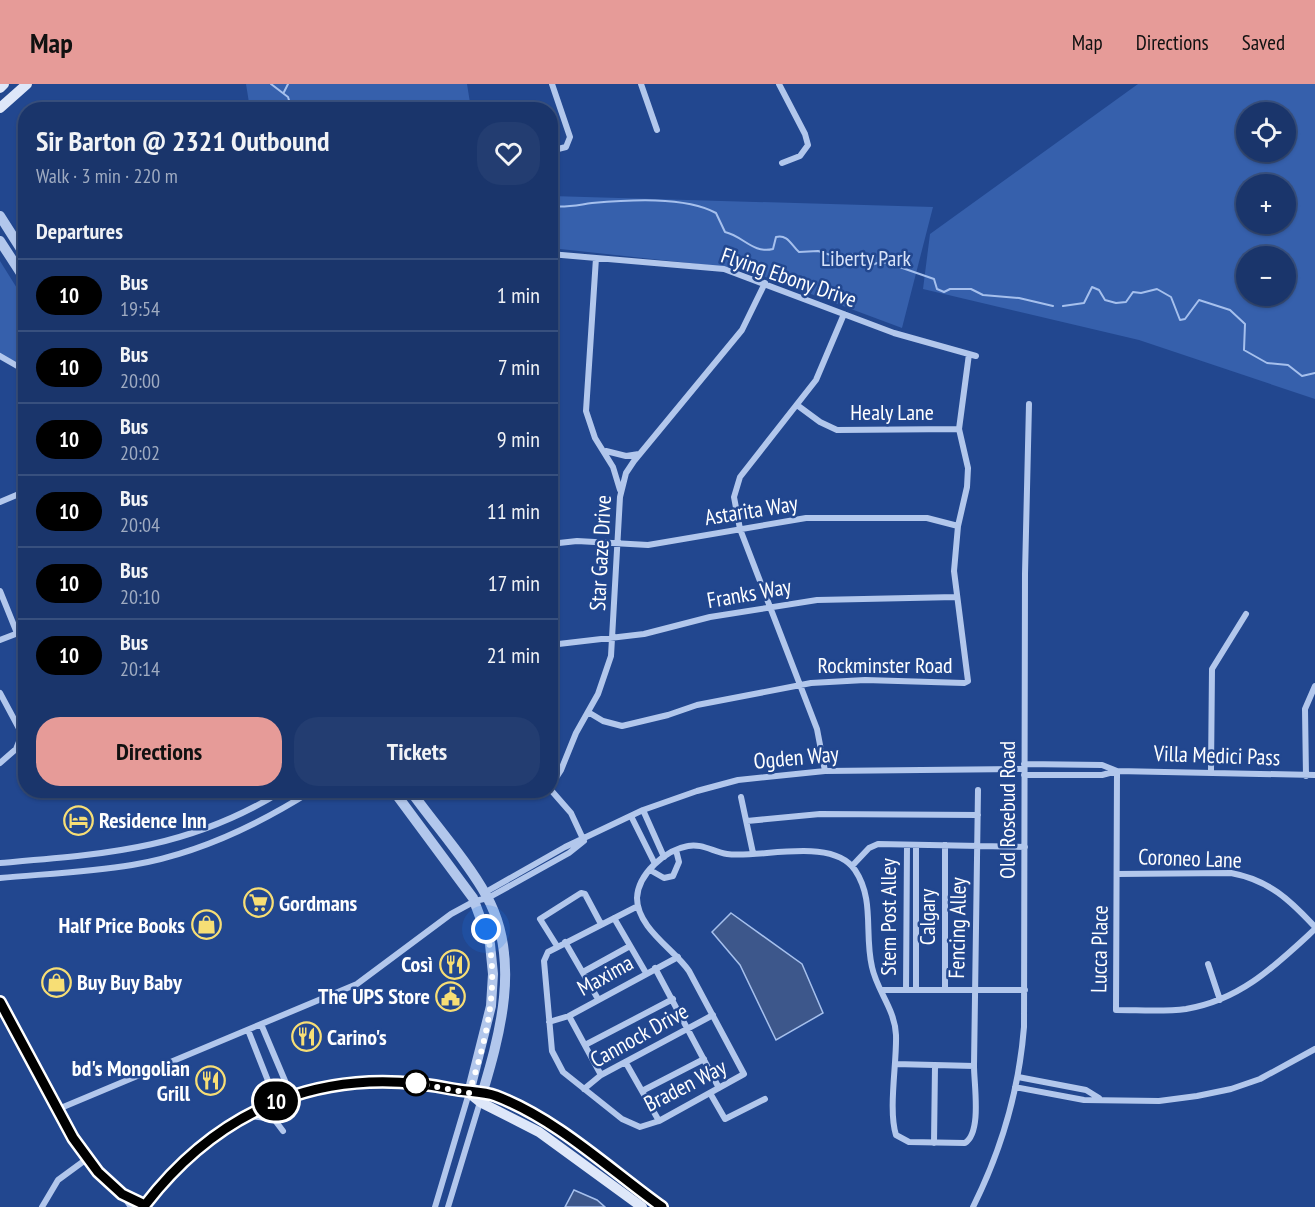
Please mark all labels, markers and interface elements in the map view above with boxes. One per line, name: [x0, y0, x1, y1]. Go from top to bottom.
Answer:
text: Map: [30, 24, 73, 61]
text: Map: [1072, 29, 1103, 56]
text: Directions: [1136, 29, 1209, 56]
text: Saved: [1242, 29, 1285, 56]
map controls: [1236, 102, 1296, 306]
button: locate: [1236, 102, 1296, 162]
text: Sir Barton @ 2321 Outbound: [36, 122, 330, 159]
button: heart: [477, 122, 540, 185]
text: Walk · 3 min · 220 m: [36, 163, 178, 189]
button: +: [1236, 174, 1296, 234]
text: Departures: [36, 217, 123, 245]
street label: Flying Ebony Drive: [718, 241, 860, 313]
park label: Liberty Park: [821, 244, 911, 272]
button: −: [1236, 246, 1296, 306]
text: Bus: [120, 268, 148, 296]
text: 1 min: [497, 281, 540, 309]
text: 10: [59, 282, 79, 309]
text: 19:54: [120, 296, 160, 322]
text: Bus: [120, 340, 148, 368]
text: 7 min: [498, 353, 540, 381]
text: 10: [59, 354, 79, 381]
text: 20:00: [120, 368, 160, 394]
street label: Healy Lane: [850, 398, 934, 426]
text: Bus: [120, 412, 148, 440]
text: 9 min: [497, 425, 540, 453]
text: 10: [59, 426, 79, 453]
text: 20:02: [120, 440, 160, 466]
text: Bus: [120, 484, 148, 512]
street label: Astarita Way: [703, 489, 800, 531]
street label: Star Gaze Drive: [583, 494, 617, 612]
text: 11 min: [487, 497, 540, 525]
text: 10: [59, 498, 79, 525]
text: 20:04: [120, 512, 160, 538]
text: Bus: [120, 556, 148, 584]
text: 17 min: [488, 569, 540, 597]
text: 10: [59, 570, 79, 597]
street label: Franks Way: [705, 572, 794, 614]
text: 20:10: [120, 584, 160, 610]
text: Bus: [120, 628, 148, 656]
text: 21 min: [487, 641, 540, 669]
text: 10: [59, 642, 79, 669]
street label: Rockminster Road: [818, 651, 952, 679]
text: 20:14: [120, 656, 160, 682]
button: Directions: [36, 717, 282, 786]
button: Tickets: [294, 717, 540, 786]
street label: Ogden Way: [752, 739, 840, 775]
street label: Villa Medici Pass: [1152, 739, 1281, 771]
street label: Old Rosebud Road: [993, 741, 1021, 879]
hotel icon: Residence Inn: [62, 804, 94, 836]
place label: Residence Inn: [99, 806, 207, 834]
street label: Coroneo Lane: [1138, 842, 1242, 874]
street label: Stem Post Alley: [874, 858, 902, 976]
street label: Fencing Alley: [942, 876, 972, 979]
supermarket icon: Gordmans: [242, 887, 274, 919]
street label: Calgary: [913, 888, 941, 945]
place label: Gordmans: [279, 889, 358, 917]
street label: Lucca Place: [1084, 905, 1114, 993]
shop icon: Half Price Books: [190, 909, 222, 941]
place label: Half Price Books: [59, 911, 185, 939]
your location: [471, 914, 501, 944]
restaurant icon: Così: [438, 948, 470, 980]
street label: Maxima: [572, 948, 638, 1002]
place label: Così: [401, 950, 433, 978]
shop icon: Buy Buy Baby: [40, 966, 72, 998]
place label: Buy Buy Baby: [77, 968, 183, 996]
public building icon: The UPS Store: [435, 980, 467, 1012]
place label: The UPS Store: [318, 982, 430, 1010]
street label: Cannock Drive: [585, 997, 693, 1073]
restaurant icon: Carino's: [290, 1021, 322, 1053]
place label: Carino's: [327, 1023, 387, 1051]
street label: Braden Way: [639, 1052, 732, 1118]
place label: bd's Mongolian Grill: [72, 1054, 191, 1107]
restaurant icon: bd's Mongolian Grill: [195, 1065, 227, 1097]
unlabelled marker: [403, 1070, 429, 1096]
line badge: 10: [249, 1082, 303, 1120]
text: 10: [266, 1088, 286, 1115]

